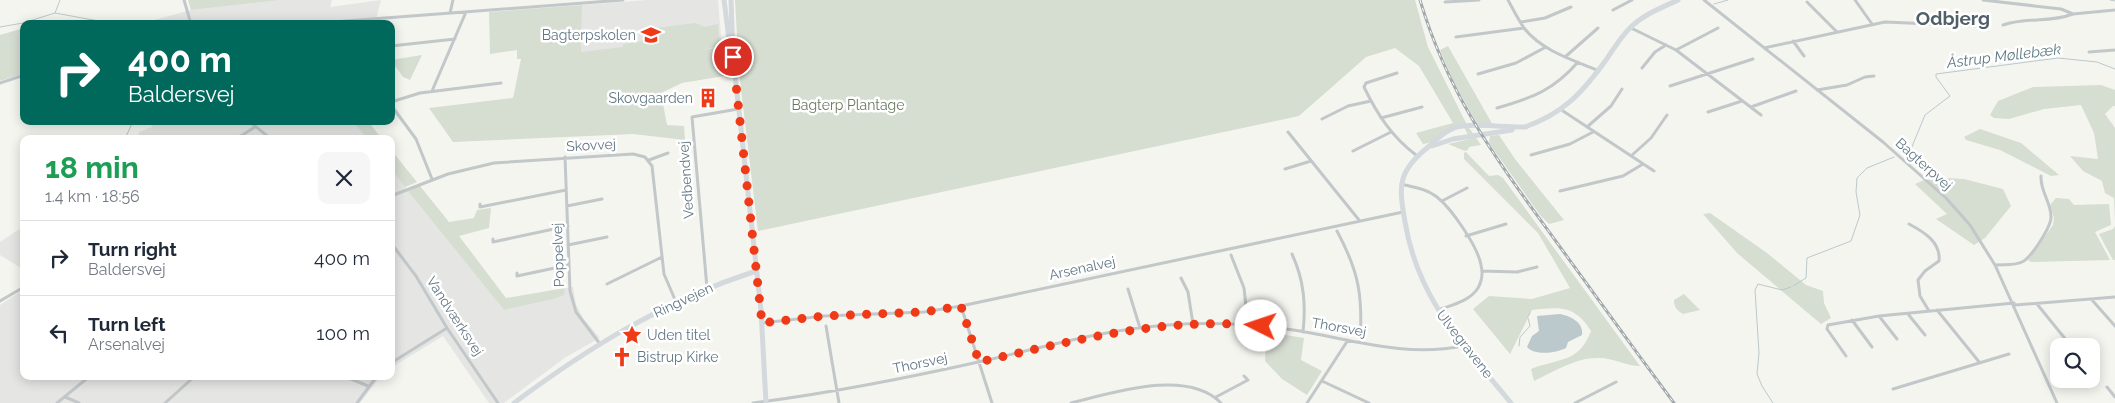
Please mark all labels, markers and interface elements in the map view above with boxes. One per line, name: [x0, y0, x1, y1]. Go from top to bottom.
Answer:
district label: Odbjerg: [1916, 7, 1990, 29]
school or university icon: Bagterpskolen: [640, 24, 662, 46]
place label: Bagterpskolen: [542, 27, 636, 43]
pin: [712, 36, 754, 78]
text: 400 m: [128, 39, 232, 80]
icon: right: [45, 40, 110, 105]
water label: Åstrup Møllebæk: [1945, 40, 2062, 72]
icon: arrive: [719, 43, 747, 71]
text: Baldersvej: [128, 81, 235, 107]
building icon: Skovgaarden: [697, 87, 719, 109]
place label: Skovgaarden: [608, 90, 693, 106]
park label: Bagterp Plantage: [792, 97, 904, 113]
street label: Bagterpvej: [1893, 135, 1955, 193]
street label: Skovvej: [566, 136, 616, 154]
street label: Vedbendvej: [675, 141, 697, 219]
text: 18 min: [45, 150, 139, 185]
button: close: [318, 152, 370, 204]
text: 1.4 km · 18:56: [45, 187, 140, 206]
street label: Poppelvej: [549, 222, 567, 288]
text: Turn right: [88, 238, 177, 260]
icon: right: [45, 244, 73, 272]
text: 400 m: [314, 247, 370, 269]
street label: Arsenalvej: [1047, 253, 1117, 283]
text: Baldersvej: [88, 260, 165, 279]
street label: Vandværksvej: [423, 273, 487, 359]
street label: Ringvejen: [651, 279, 715, 321]
position arrow: [1234, 299, 1286, 351]
street label: Ulvegravene: [1433, 307, 1497, 381]
text: Turn left: [88, 313, 165, 335]
street label: Thorsvej: [1310, 314, 1368, 340]
icon: left: [45, 319, 73, 347]
text: 100 m: [316, 322, 370, 344]
place icon: Uden titel: [621, 324, 643, 346]
place label: Uden titel: [647, 327, 711, 343]
text: Arsenalvej: [88, 335, 165, 354]
map controls: [2050, 338, 2100, 388]
button: search: [2050, 338, 2100, 388]
church icon: Bistrup Kirke: [611, 346, 633, 368]
place label: Bistrup Kirke: [637, 349, 719, 365]
street label: Thorsvej: [891, 349, 949, 377]

